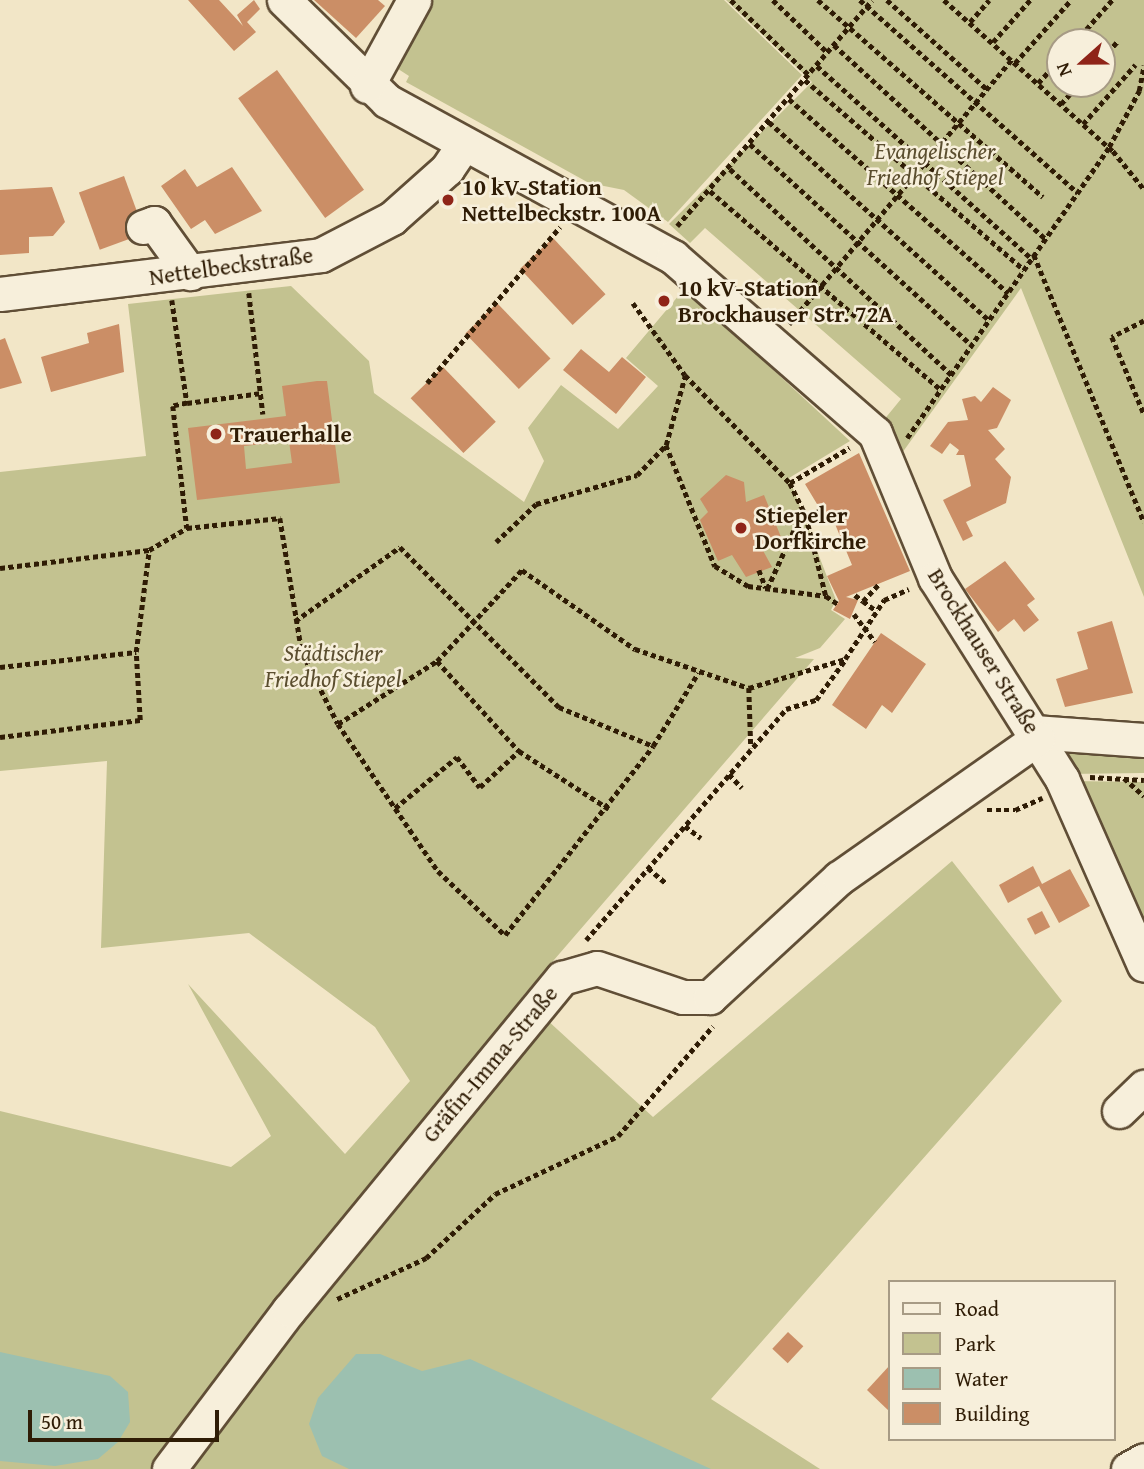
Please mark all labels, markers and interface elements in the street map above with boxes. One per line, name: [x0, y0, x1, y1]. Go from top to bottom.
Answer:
north arrow: [1046, 28, 1116, 98]
text: N: [1048, 59, 1079, 81]
park label: Evangelischer Friedhof Stiepel: [867, 137, 1003, 191]
place label: 10 kV-Station Nettelbeckstr. 100A: [462, 173, 661, 227]
marker: 10 kV-Station Nettelbeckstr. 100A: [440, 192, 456, 208]
street label: Nettelbeckstraße: [147, 241, 315, 291]
place label: 10 kV-Station Brockhauser Str. 72A: [678, 274, 893, 328]
marker: 10 kV-Station Brockhauser Str. 72A: [656, 293, 672, 309]
place label: Trauerhalle: [230, 420, 352, 448]
marker: Trauerhalle: [208, 426, 224, 442]
place label: Stiepeler Dorfkirche: [755, 501, 866, 555]
marker: Stiepeler Dorfkirche: [733, 520, 749, 536]
street label: Brockhauser Straße: [922, 563, 1046, 739]
park label: Städtischer Friedhof Stiepel: [265, 639, 401, 693]
street label: Gräfin-Imma-Straße: [417, 980, 563, 1148]
legend: [888, 1280, 1116, 1441]
text: Road: [955, 1293, 999, 1324]
text: Park: [955, 1328, 996, 1359]
text: Water: [955, 1363, 1008, 1394]
scale bar: [32, 1396, 222, 1440]
text: Building: [955, 1398, 1029, 1429]
text: 50 m: [41, 1406, 83, 1437]

